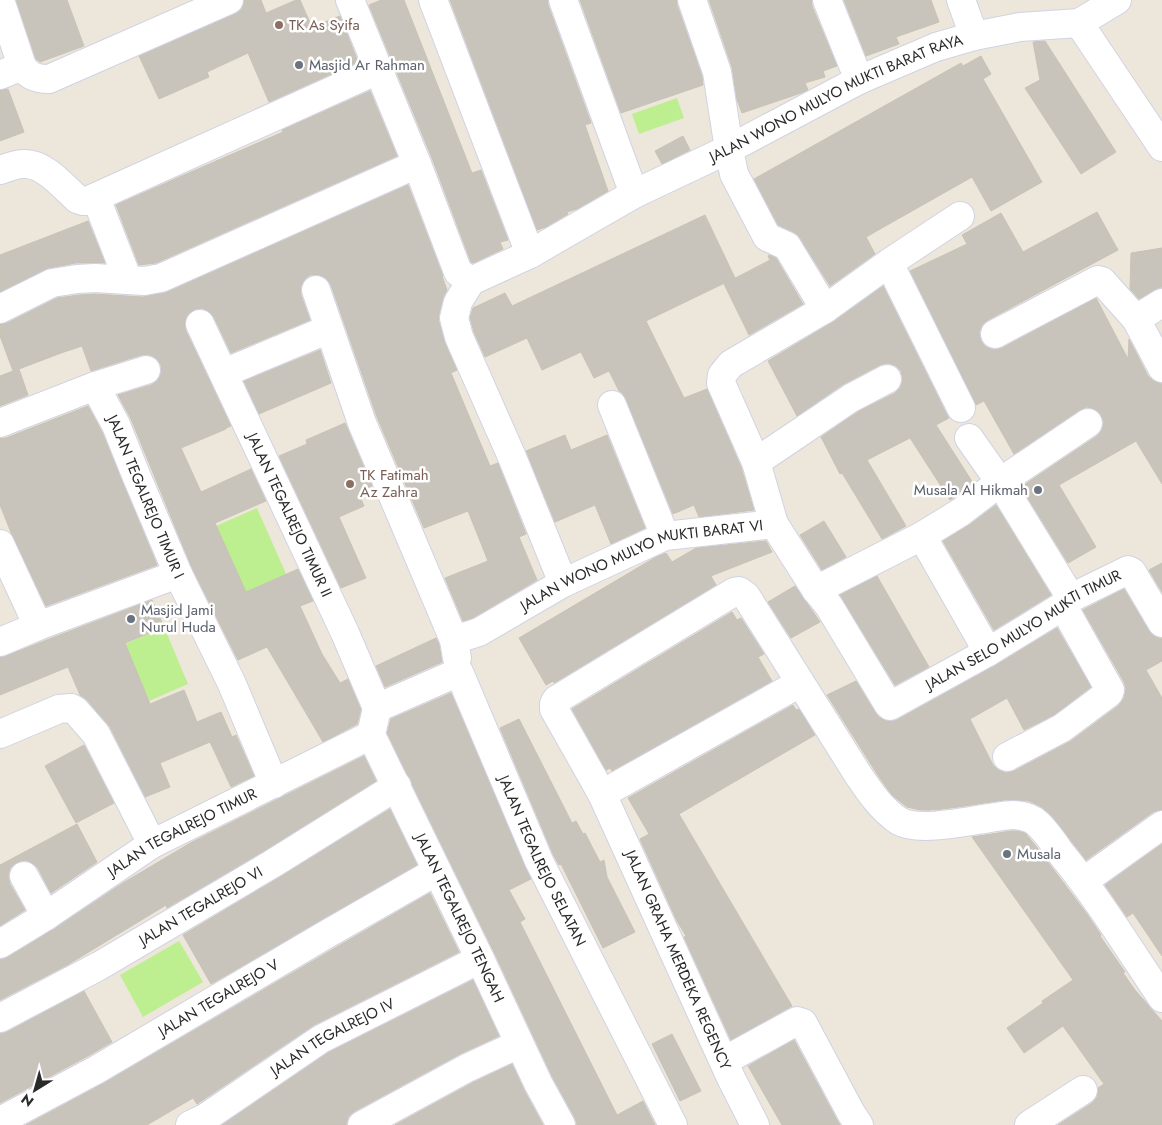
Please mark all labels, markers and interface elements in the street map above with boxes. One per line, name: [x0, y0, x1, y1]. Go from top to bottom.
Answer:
place label: TK As Syifa: [289, 14, 360, 36]
marker: TK As Syifa: [273, 19, 285, 31]
street label: JALAN WONO MULYO MUKTI BARAT RAYA: [704, 29, 966, 169]
place label: Masjid Ar Rahman: [309, 54, 425, 76]
marker: Masjid Ar Rahman: [293, 59, 305, 71]
street label: JALAN TEGALREJO TIMUR I: [101, 409, 190, 582]
street label: JALAN TEGALREJO TIMUR II: [241, 427, 338, 601]
place label: TK Fatimah Az Zahra: [360, 464, 429, 503]
marker: TK Fatimah Az Zahra: [344, 478, 356, 490]
place label: Musala Al Hikmah: [914, 479, 1028, 501]
marker: Musala Al Hikmah: [1032, 484, 1044, 496]
street label: JALAN WONO MULYO MUKTI BARAT VI: [514, 514, 764, 618]
street label: JALAN SELO MULYO MUKTI TIMUR: [920, 564, 1125, 696]
place label: Masjid Jami Nurul Huda: [141, 599, 216, 638]
marker: Masjid Jami Nurul Huda: [125, 613, 137, 625]
street label: JALAN TEGALREJO SELATAN: [492, 770, 591, 950]
street label: JALAN TEGALREJO TIMUR: [101, 782, 261, 883]
street label: JALAN TEGALREJO TENGAH: [409, 828, 510, 1006]
place label: Musala: [1017, 843, 1061, 865]
street label: JALAN GRAHA MERDEKA REGENCY: [619, 845, 737, 1074]
marker: Musala: [1001, 848, 1013, 860]
street label: JALAN TEGALREJO VI: [133, 861, 267, 952]
street label: JALAN TEGALREJO V: [153, 954, 283, 1043]
street label: JALAN TEGALREJO IV: [264, 993, 399, 1082]
north arrow: [10, 1065, 60, 1115]
text: N: [17, 1089, 38, 1112]

